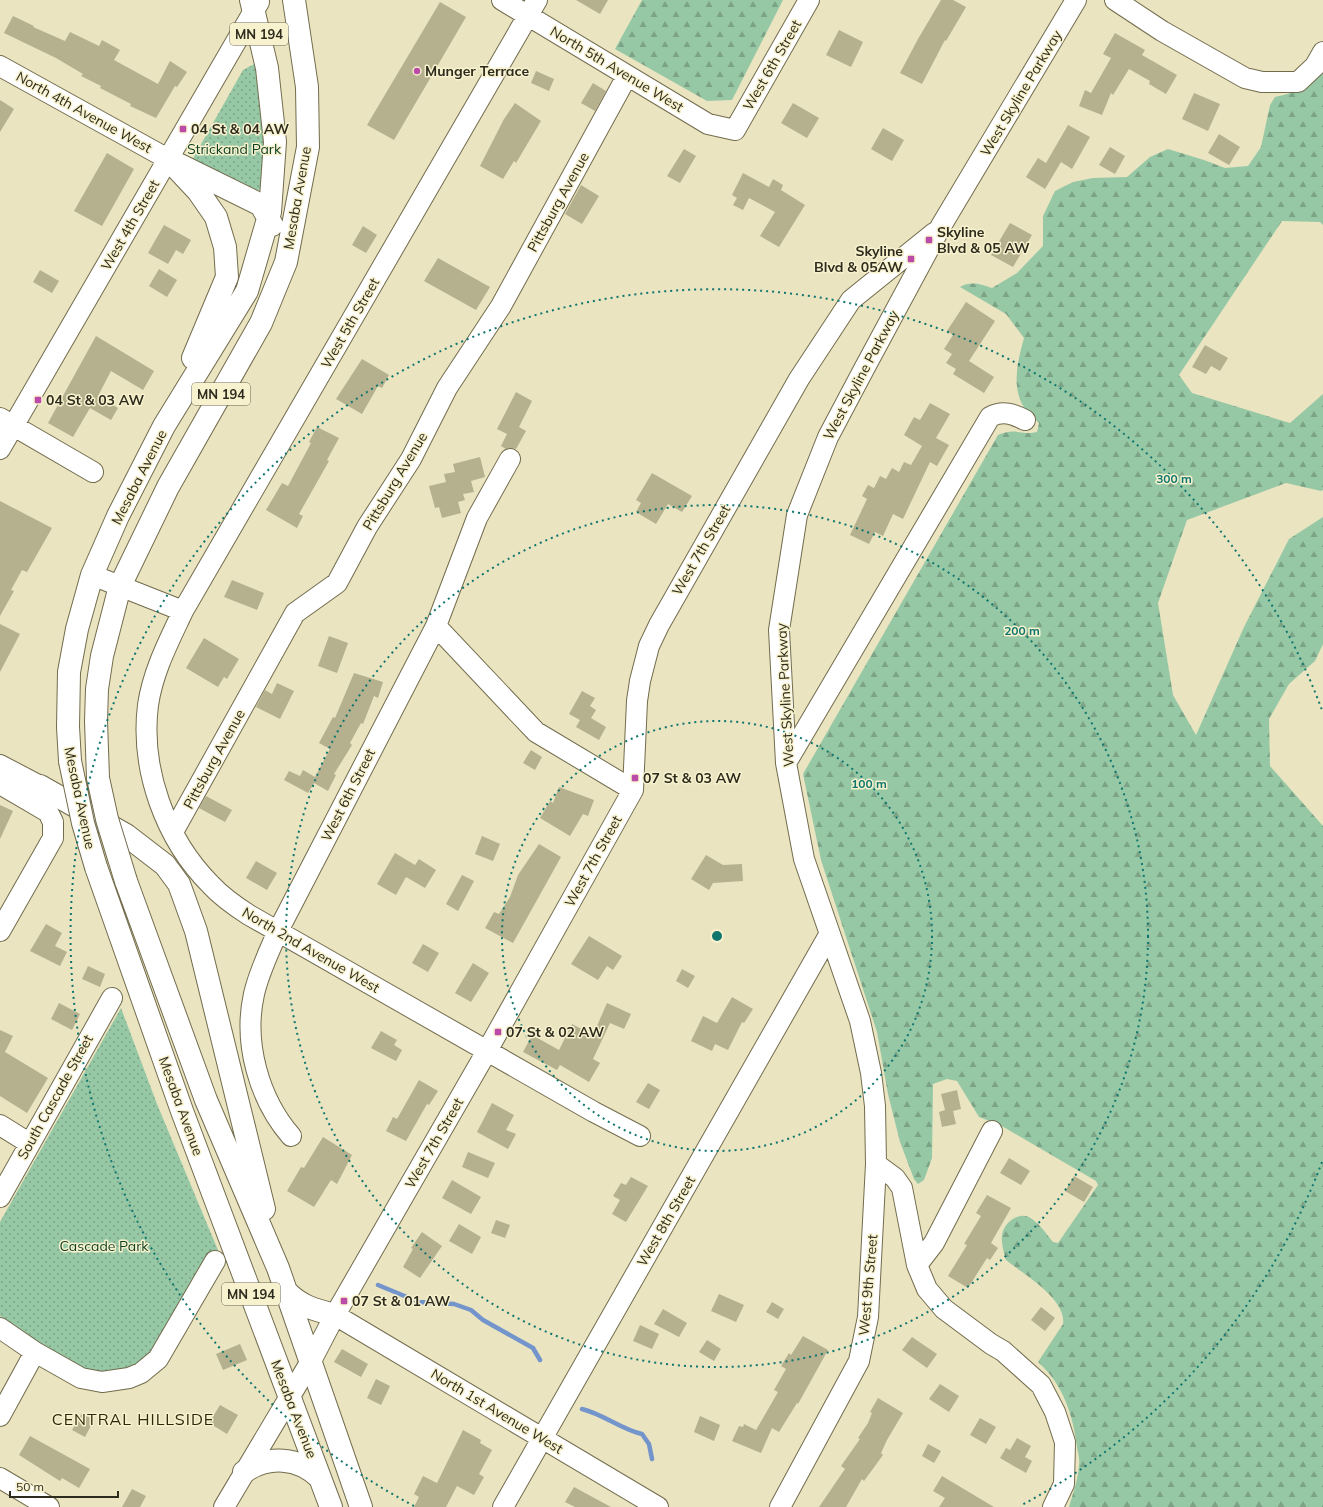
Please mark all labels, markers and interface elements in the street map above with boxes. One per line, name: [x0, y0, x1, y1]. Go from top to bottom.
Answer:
street label: West 6th Street: [739, 16, 805, 114]
street label: North 5th Avenue West: [547, 22, 687, 116]
road number: MN 194: [230, 23, 288, 45]
street label: West Skyline Parkway: [976, 26, 1066, 159]
place label: Munger Terrace: [425, 62, 529, 80]
marker: Munger Terrace: [412, 66, 422, 76]
street label: North 4th Avenue West: [13, 67, 155, 157]
place label: 04 St & 04 AW: [191, 120, 290, 138]
marker: 04 St & 04 AW: [178, 124, 188, 134]
park label: Strickand Park: [187, 140, 282, 158]
street label: Mesaba Avenue: [279, 145, 315, 251]
street label: Pittsburg Avenue: [523, 149, 593, 255]
street label: West 4th Street: [97, 176, 163, 274]
place label: Skyline Blvd & 05 AW: [937, 223, 1030, 257]
marker: Skyline Blvd & 05 AW: [924, 235, 934, 245]
place label: Skyline Blvd & 05AW: [814, 242, 903, 276]
marker: Skyline Blvd & 05AW: [906, 254, 916, 264]
street label: West 5th Street: [317, 274, 383, 372]
street label: West Skyline Parkway: [819, 307, 903, 443]
road number: MN 194: [192, 383, 250, 405]
place label: 04 St & 03 AW: [46, 391, 145, 409]
marker: 04 St & 03 AW: [33, 395, 43, 405]
street label: Mesaba Avenue: [107, 426, 171, 528]
street label: Pittsburg Avenue: [359, 429, 431, 533]
text: 300 m: [1156, 471, 1192, 486]
street label: West 7th Street: [668, 501, 734, 599]
street label: West Skyline Parkway: [772, 622, 798, 767]
text: 200 m: [1004, 623, 1040, 638]
street label: Pittsburg Avenue: [179, 706, 249, 812]
street label: Mesaba Avenue: [60, 745, 100, 851]
street label: West 6th Street: [317, 746, 379, 844]
place label: 07 St & 03 AW: [643, 769, 742, 787]
marker: 07 St & 03 AW: [630, 773, 640, 783]
text: 100 m: [851, 776, 887, 791]
street label: West 7th Street: [560, 812, 626, 910]
street label: North 2nd Avenue West: [239, 903, 383, 997]
centre of rings: [710, 929, 724, 943]
place label: 07 St & 02 AW: [506, 1023, 605, 1041]
marker: 07 St & 02 AW: [493, 1027, 503, 1037]
street label: South Cascade Street: [13, 1031, 97, 1163]
street label: Mesaba Avenue: [155, 1054, 207, 1158]
street label: West 7th Street: [401, 1094, 467, 1192]
street label: West 8th Street: [633, 1172, 699, 1270]
street label: West 9th Street: [855, 1233, 881, 1336]
park label: Cascade Park: [59, 1237, 149, 1255]
road number: MN 194: [222, 1283, 280, 1305]
place label: 07 St & 01 AW: [352, 1292, 451, 1310]
marker: 07 St & 01 AW: [339, 1296, 349, 1306]
street label: Mesaba Avenue: [267, 1357, 321, 1461]
street label: North 1st Avenue West: [428, 1364, 566, 1458]
district label: CENTRAL HILLSIDE: [52, 1409, 214, 1429]
scale bar: [10, 1473, 118, 1499]
text: 50 m: [16, 1479, 44, 1494]

